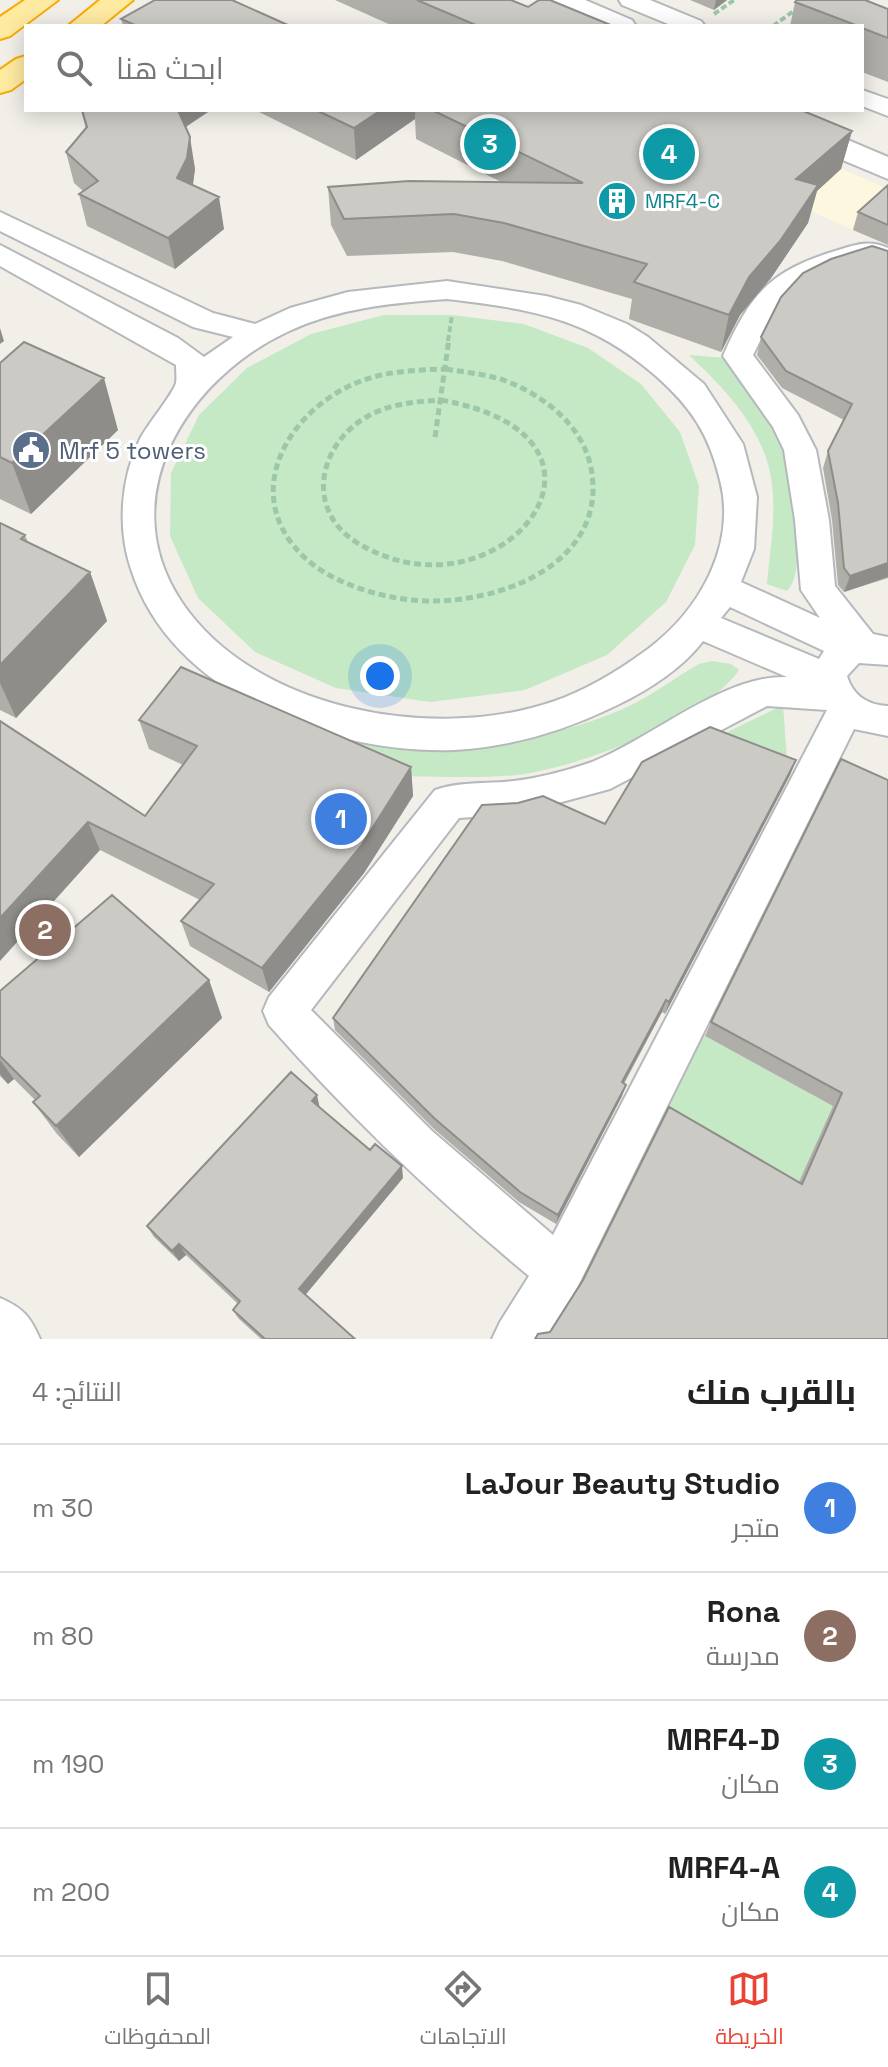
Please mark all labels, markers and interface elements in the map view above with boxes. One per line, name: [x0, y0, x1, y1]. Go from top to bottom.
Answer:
search box: [24, 24, 864, 112]
icon: search: [52, 46, 96, 90]
text: ابحث هنا: [116, 49, 224, 88]
pin: 3: [464, 114, 516, 174]
pin: 4: [643, 124, 695, 184]
building icon: MRF4-C: [596, 180, 638, 222]
place label: MRF4-C: [645, 188, 720, 214]
public building icon: Mrf 5 towers: [10, 429, 52, 471]
place label: Mrf 5 towers: [59, 435, 206, 466]
your location: [360, 656, 400, 696]
pin: 1: [315, 789, 367, 849]
pin: 2: [19, 900, 71, 960]
text: بالقرب منك: [687, 1371, 856, 1414]
text: النتائج: 4: [32, 1375, 122, 1409]
text: LaJour Beauty Studio: [465, 1464, 780, 1503]
text: 30 m: [32, 1491, 93, 1525]
text: 1: [824, 1491, 836, 1525]
text: متجر: [732, 1511, 780, 1545]
text: Rona: [707, 1592, 780, 1631]
text: 80 m: [32, 1619, 94, 1653]
text: 2: [822, 1619, 838, 1653]
text: مدرسة: [706, 1639, 780, 1673]
text: MRF4-D: [667, 1720, 780, 1759]
text: 190 m: [32, 1747, 105, 1781]
text: 3: [822, 1747, 838, 1781]
text: مكان: [721, 1767, 780, 1801]
text: MRF4-A: [668, 1848, 780, 1887]
text: 200 m: [32, 1875, 110, 1909]
text: 4: [822, 1875, 838, 1909]
text: مكان: [721, 1895, 780, 1929]
tab: المحفوظات: [104, 1967, 211, 2057]
tab: الاتجاهات: [420, 1967, 507, 2057]
tab: الخريطة: [715, 1967, 784, 2057]

